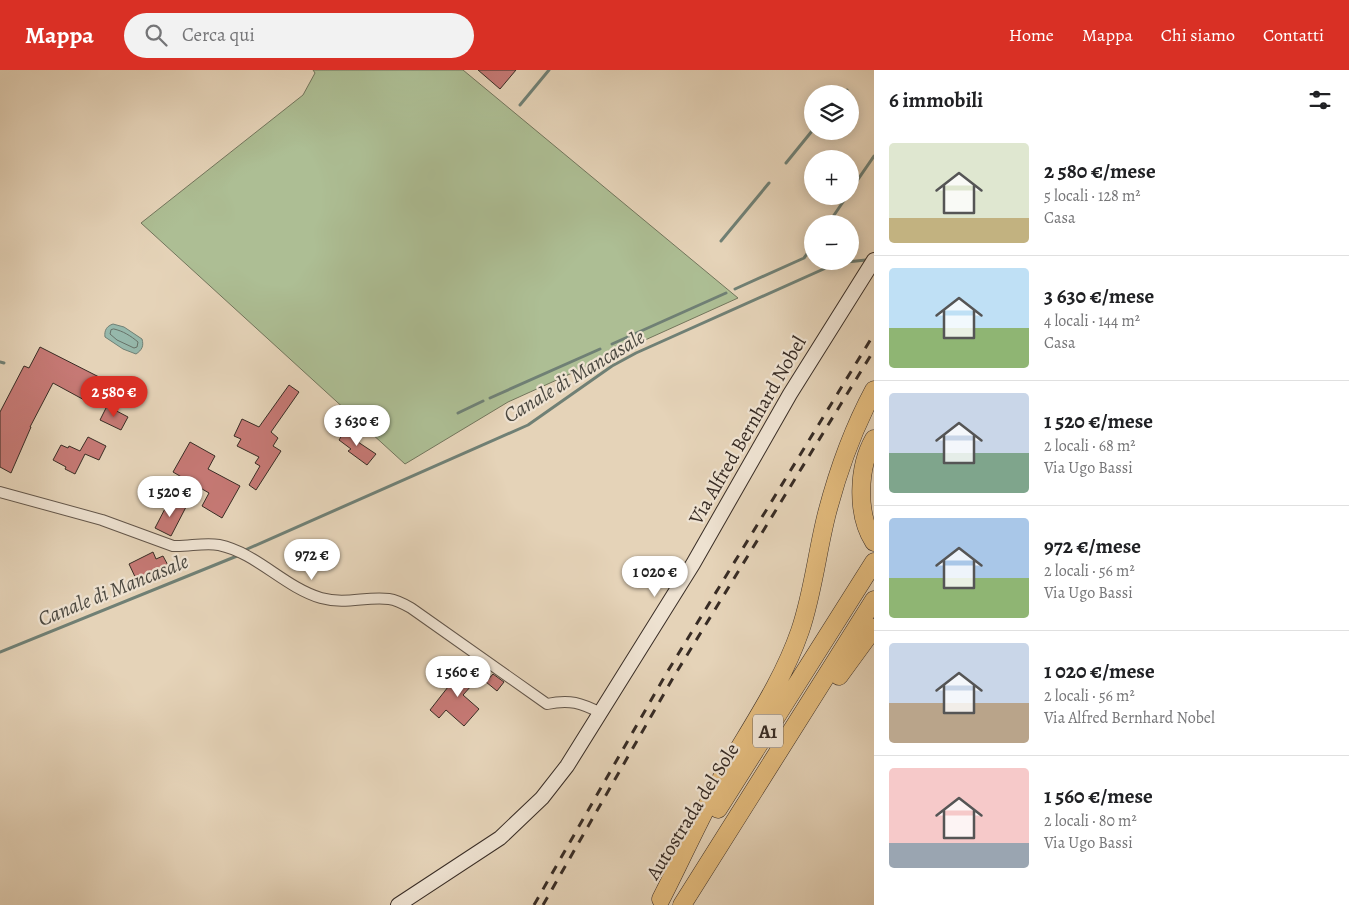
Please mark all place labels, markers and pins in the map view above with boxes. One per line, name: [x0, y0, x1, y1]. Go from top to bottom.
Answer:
pin: 2 580 €: [68, 376, 160, 418]
pin: 3 630 €: [311, 404, 403, 447]
pin: 1 520 €: [124, 476, 216, 518]
pin: 972 €: [277, 538, 347, 581]
pin: 1 020 €: [609, 556, 701, 598]
pin: 1 560 €: [412, 656, 504, 698]

